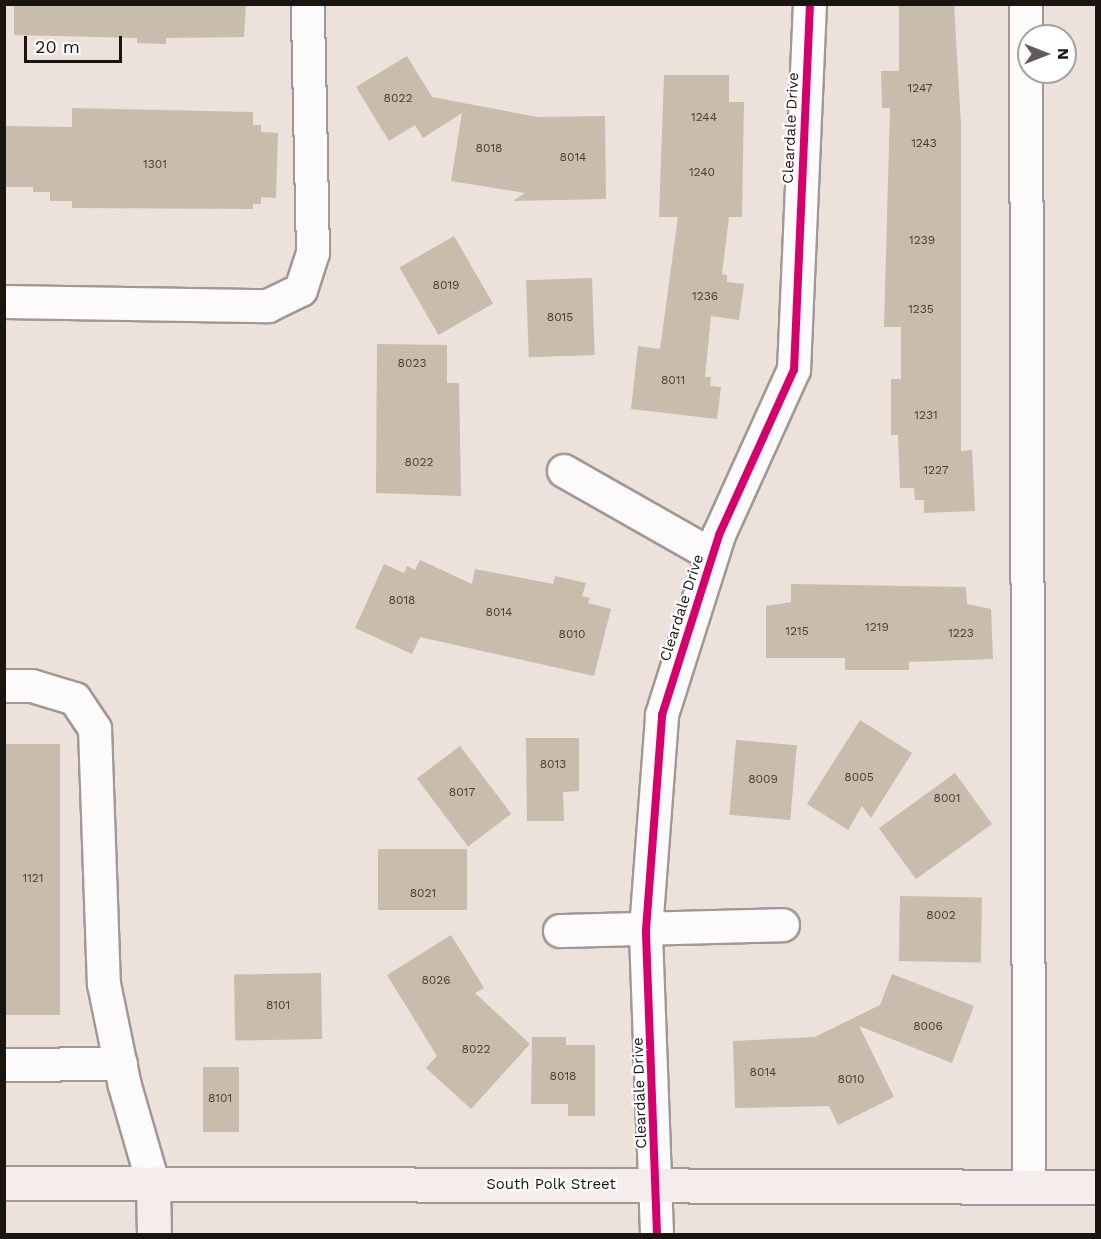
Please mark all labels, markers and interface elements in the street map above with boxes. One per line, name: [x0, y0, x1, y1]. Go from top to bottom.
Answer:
scale bar: [27, 24, 124, 62]
north arrow: [1017, 24, 1077, 84]
text: 20 m: [35, 36, 80, 57]
text: N: [1054, 48, 1073, 60]
street label: Cleardale Drive: [779, 72, 803, 184]
house number: 1247: [908, 82, 932, 96]
house number: 8022: [384, 92, 412, 106]
house number: 1244: [691, 111, 717, 125]
house number: 1243: [911, 137, 937, 151]
house number: 8018: [476, 142, 502, 156]
house number: 8014: [560, 151, 586, 165]
house number: 1301: [143, 158, 167, 172]
house number: 1240: [689, 166, 715, 180]
house number: 1239: [909, 234, 935, 248]
house number: 8019: [433, 279, 459, 293]
house number: 1236: [692, 290, 718, 304]
house number: 1235: [908, 303, 934, 317]
house number: 8015: [547, 311, 573, 325]
house number: 8023: [398, 357, 426, 371]
house number: 8011: [661, 374, 685, 388]
house number: 1231: [914, 409, 938, 423]
house number: 8022: [405, 456, 433, 470]
house number: 1227: [923, 464, 949, 478]
street label: Cleardale Drive: [656, 552, 708, 664]
house number: 8018: [389, 594, 415, 608]
house number: 8014: [486, 606, 512, 620]
house number: 1219: [865, 621, 889, 635]
house number: 1215: [785, 625, 809, 639]
house number: 1223: [948, 627, 974, 641]
house number: 8010: [559, 628, 585, 642]
house number: 8013: [540, 758, 566, 772]
house number: 8005: [844, 771, 874, 785]
house number: 8009: [748, 773, 778, 787]
house number: 8017: [449, 786, 475, 800]
house number: 8001: [934, 792, 960, 806]
house number: 1121: [22, 872, 44, 886]
house number: 8021: [410, 887, 436, 901]
house number: 8002: [926, 909, 956, 923]
house number: 8026: [421, 974, 451, 988]
house number: 8101: [266, 999, 290, 1013]
house number: 8006: [913, 1020, 943, 1034]
street label: Cleardale Drive: [629, 1037, 651, 1149]
house number: 8022: [462, 1043, 490, 1057]
house number: 8014: [750, 1066, 776, 1080]
house number: 8018: [550, 1070, 576, 1084]
house number: 8010: [838, 1073, 864, 1087]
house number: 8101: [208, 1092, 232, 1106]
street label: South Polk Street: [486, 1176, 616, 1194]

